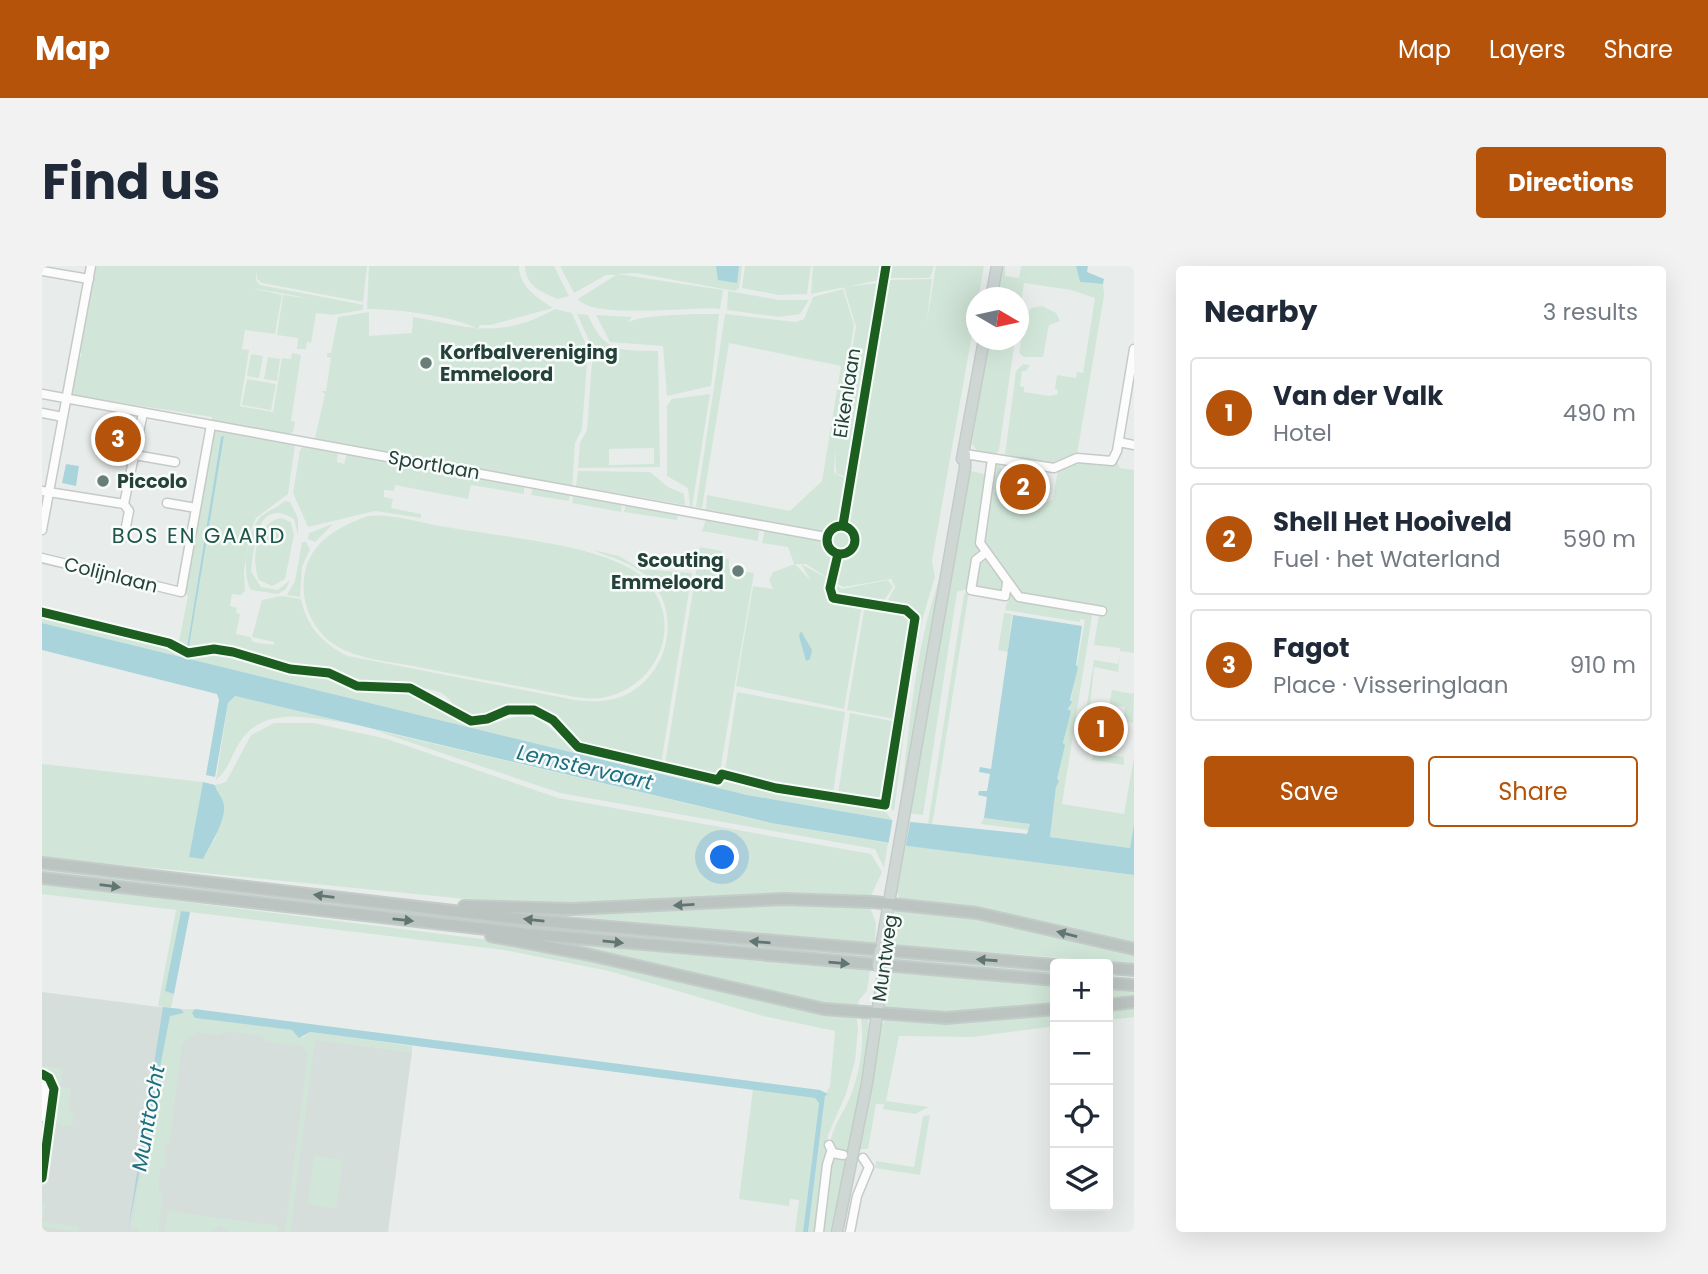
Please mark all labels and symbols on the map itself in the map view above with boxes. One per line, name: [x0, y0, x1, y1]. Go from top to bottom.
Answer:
north arrow: [966, 287, 1029, 350]
place label: Korfbalvereniging Emmeloord: [440, 339, 618, 388]
street label: Eikenlaan: [827, 346, 867, 440]
marker: Korfbalvereniging Emmeloord: [418, 355, 434, 371]
pin: 3: [95, 413, 141, 465]
street label: Sportlaan: [386, 444, 482, 486]
pin: 2: [1000, 461, 1046, 513]
place label: Piccolo: [117, 468, 187, 495]
marker: Piccolo: [95, 473, 111, 489]
district label: BOS EN GAARD: [112, 521, 286, 550]
place label: Scouting Emmeloord: [611, 547, 724, 596]
street label: Colijnlaan: [61, 550, 161, 600]
marker: Scouting Emmeloord: [730, 563, 746, 579]
pin: 1: [1078, 703, 1124, 755]
water label: Lemstervaart: [514, 737, 656, 797]
your location: [705, 840, 739, 874]
one-way arrow: [99, 880, 121, 891]
one-way arrow: [313, 891, 335, 902]
one-way arrow: [673, 900, 695, 911]
street label: Muntweg: [866, 913, 904, 1003]
one-way arrow: [523, 914, 545, 925]
one-way arrow: [392, 915, 414, 926]
one-way arrow: [1056, 928, 1078, 939]
one-way arrow: [749, 936, 771, 947]
one-way arrow: [602, 937, 624, 948]
one-way arrow: [976, 954, 998, 965]
one-way arrow: [828, 958, 850, 969]
water label: Munttocht: [124, 1062, 172, 1173]

